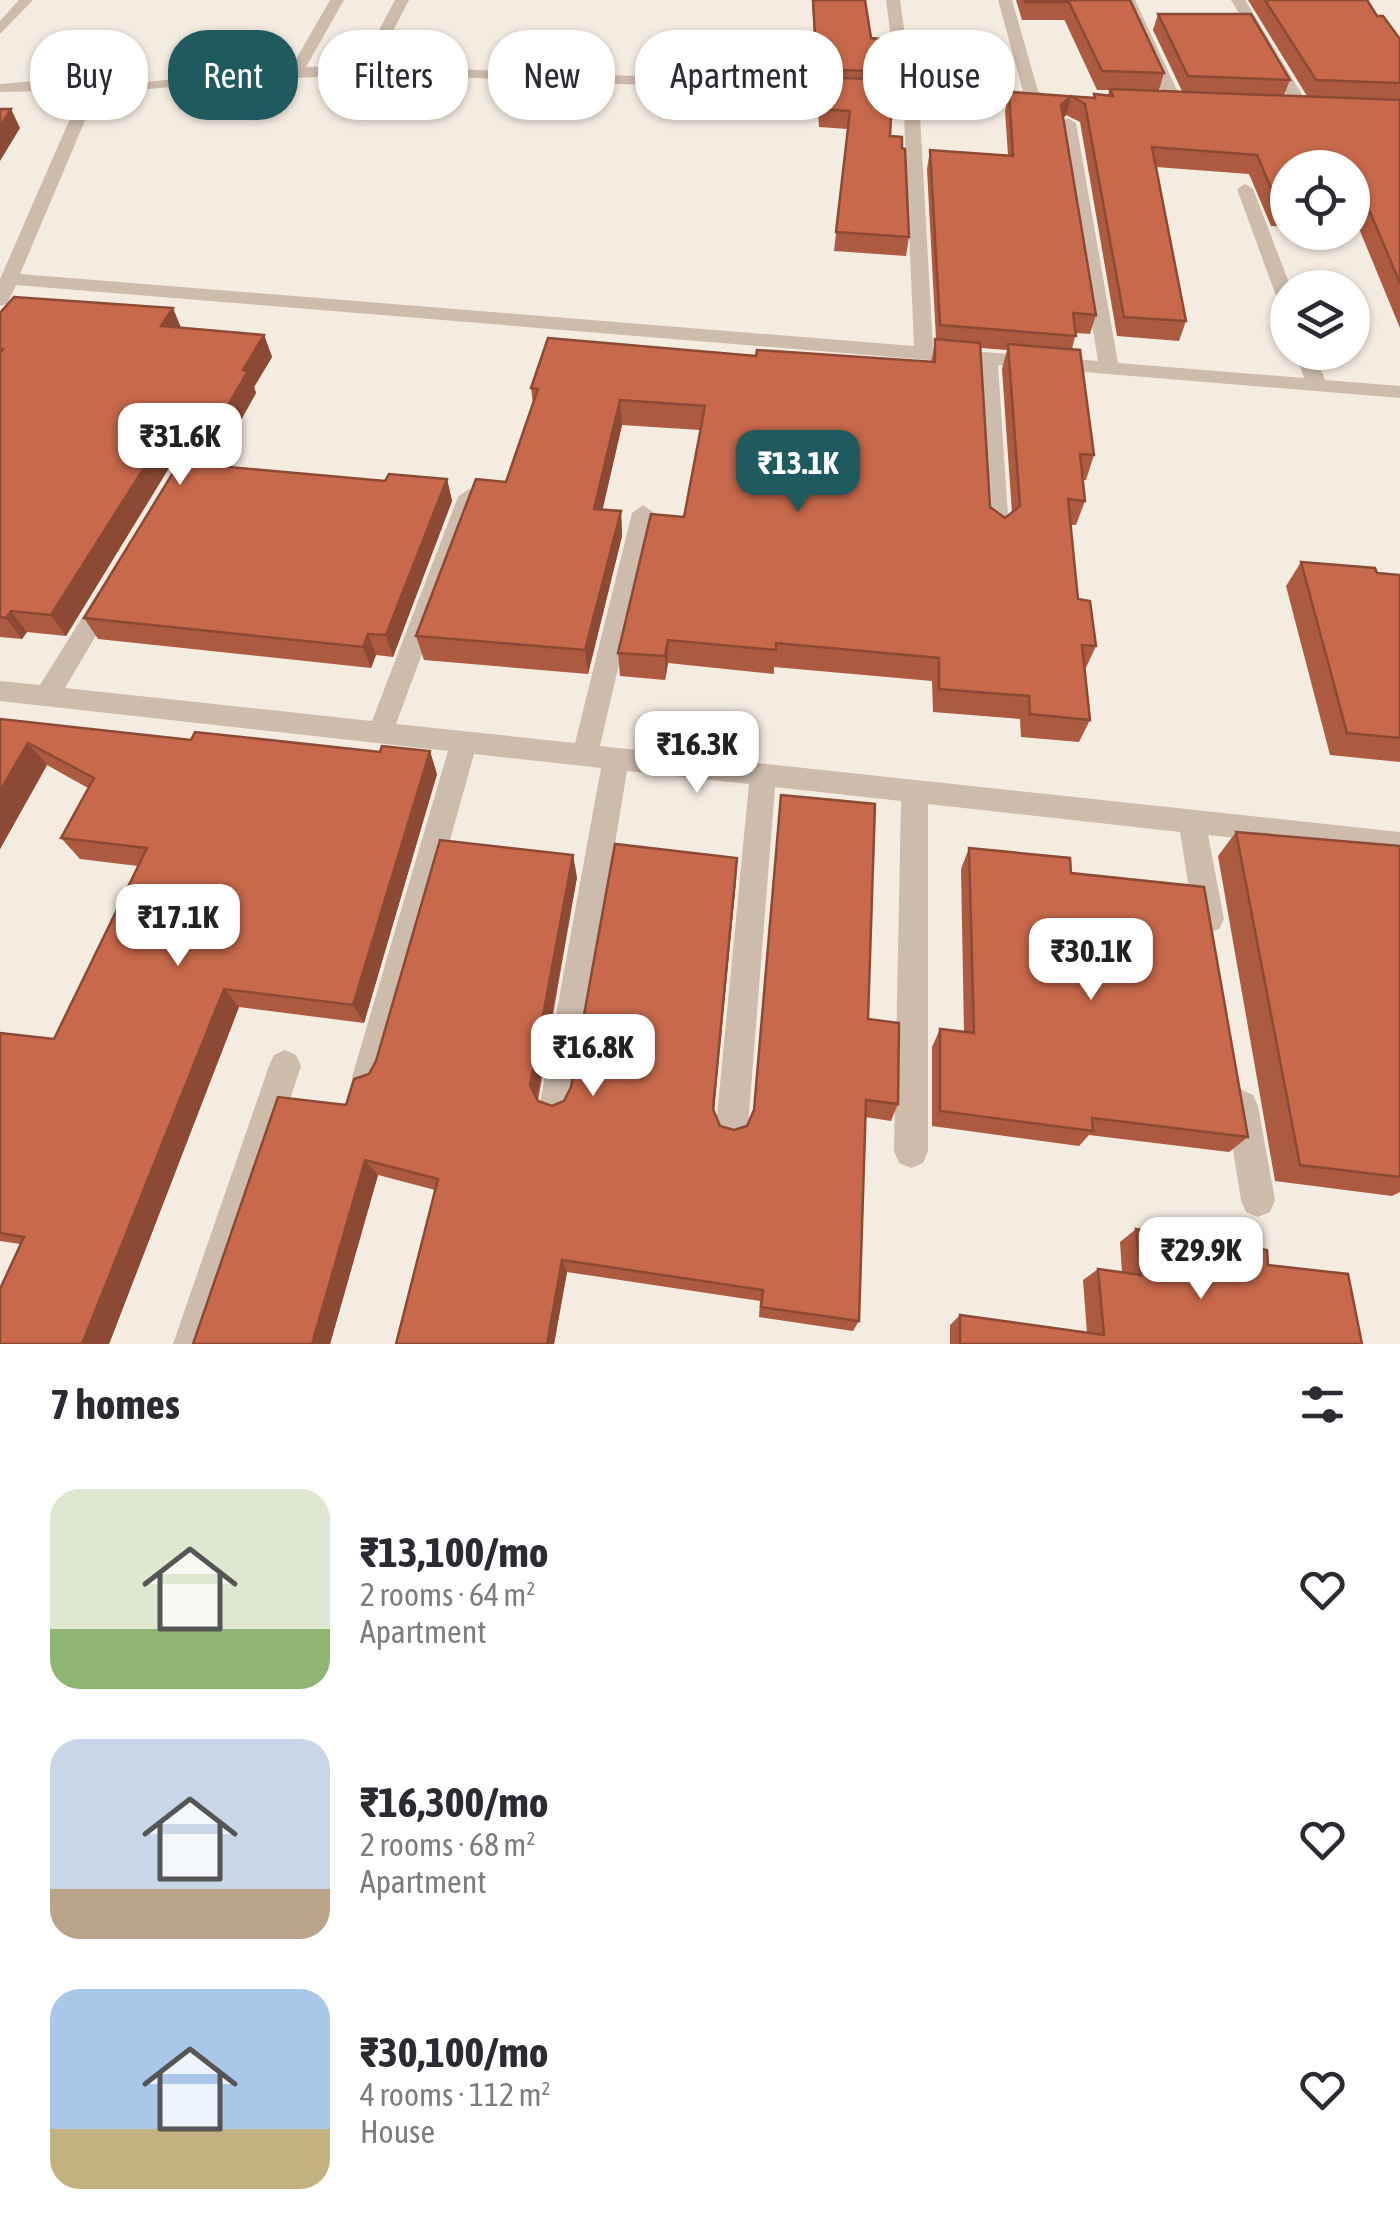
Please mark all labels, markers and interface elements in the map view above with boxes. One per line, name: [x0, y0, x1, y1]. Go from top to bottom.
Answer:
chip: Buy: [30, 30, 148, 120]
chip: Rent: [168, 30, 298, 120]
chip: Filters: [318, 30, 468, 120]
chip: New: [488, 30, 615, 120]
chip: Apartment: [635, 30, 843, 120]
chip: House: [863, 30, 1015, 120]
map controls: [1270, 150, 1370, 370]
button: locate: [1270, 150, 1370, 250]
button: layers: [1270, 270, 1370, 370]
pin: ₹31.6K: [99, 403, 261, 488]
text: ₹31.6K: [140, 417, 220, 454]
pin: ₹13.1K: [717, 430, 879, 515]
text: ₹13.1K: [758, 444, 838, 481]
pin: ₹16.3K: [616, 711, 778, 796]
text: ₹16.3K: [657, 725, 737, 762]
pin: ₹17.1K: [97, 884, 259, 969]
text: ₹17.1K: [138, 898, 218, 935]
pin: ₹30.1K: [1010, 918, 1172, 1003]
text: ₹30.1K: [1051, 932, 1131, 969]
pin: ₹16.8K: [512, 1014, 674, 1099]
text: ₹16.8K: [553, 1028, 633, 1065]
pin: ₹29.9K: [1120, 1217, 1282, 1302]
text: ₹29.9K: [1161, 1231, 1241, 1268]
icon: filters: [1295, 1377, 1350, 1432]
text: 7 homes: [50, 1380, 180, 1428]
text: ₹13,100/mo: [360, 1528, 548, 1576]
icon: home: [130, 1529, 250, 1649]
icon: heart: [1295, 1562, 1350, 1617]
text: 2 rooms · 64 m²: [360, 1576, 535, 1613]
text: Apartment: [360, 1613, 486, 1650]
text: ₹16,300/mo: [360, 1778, 548, 1826]
icon: home: [130, 1779, 250, 1899]
icon: heart: [1295, 1812, 1350, 1867]
text: 2 rooms · 68 m²: [360, 1826, 535, 1863]
text: Apartment: [360, 1863, 486, 1900]
text: ₹30,100/mo: [360, 2028, 548, 2076]
icon: home: [130, 2029, 250, 2149]
icon: heart: [1295, 2062, 1350, 2117]
text: 4 rooms · 112 m²: [360, 2076, 550, 2113]
text: House: [360, 2113, 435, 2150]

